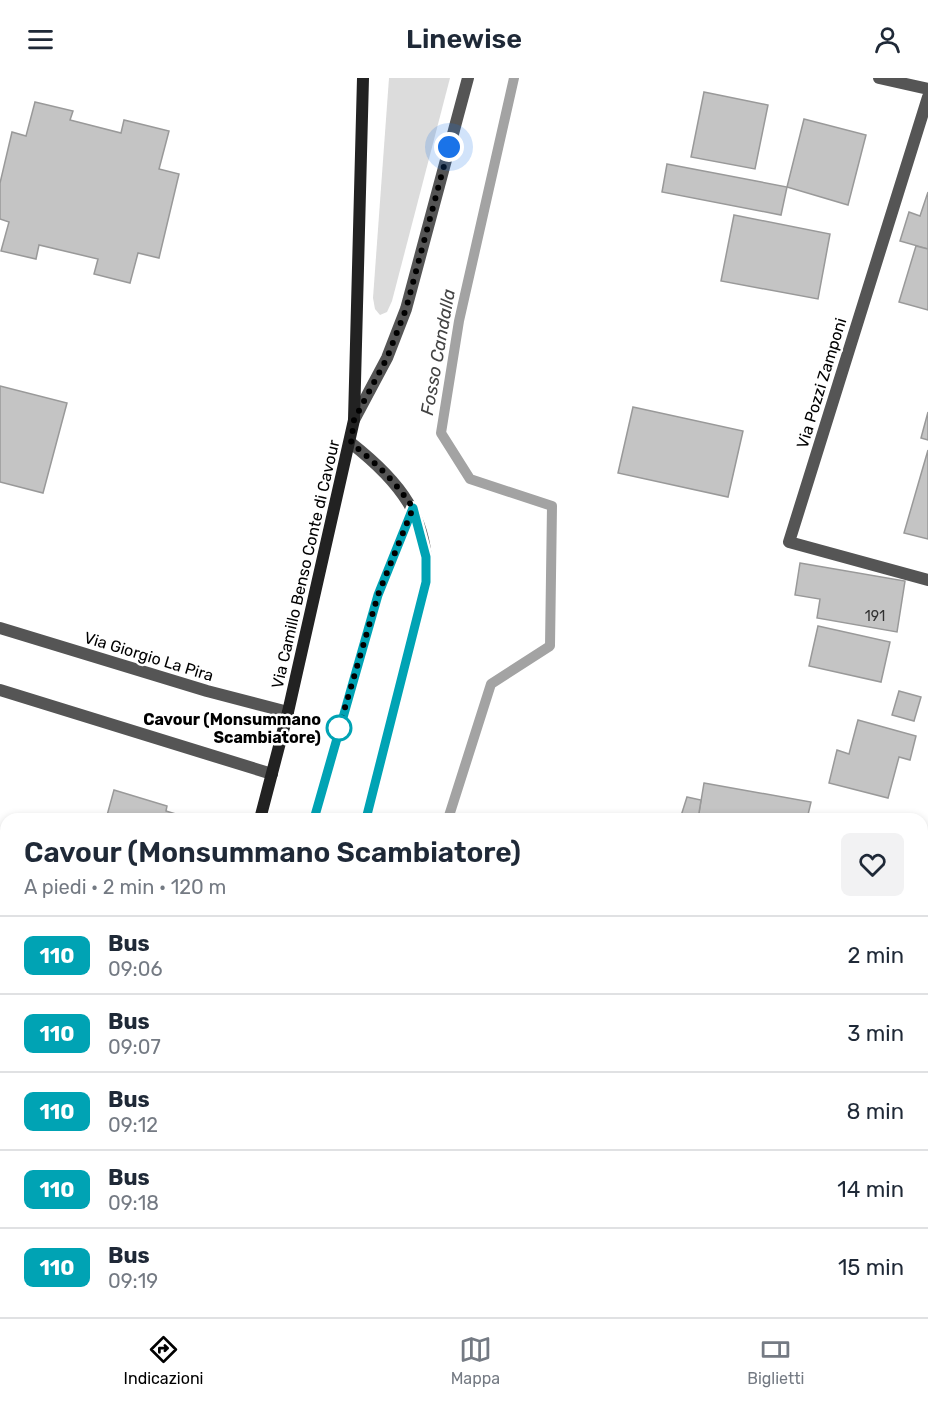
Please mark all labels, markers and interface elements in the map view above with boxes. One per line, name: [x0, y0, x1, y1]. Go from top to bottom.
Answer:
icon: menu: [24, 23, 57, 56]
text: Linewise: [406, 23, 522, 55]
icon: person: [871, 23, 904, 56]
your location: [434, 132, 464, 162]
water label: Fosso Candalla: [416, 287, 460, 417]
street label: Via Pozzi Zamponi: [793, 316, 850, 451]
street label: Via Camillo Benso Conte di Cavour: [268, 438, 343, 690]
house number: 191: [865, 608, 885, 625]
street label: Via Giorgio La Pira: [82, 628, 216, 685]
place label: Cavour (Monsummano Scambiatore): [143, 710, 321, 747]
marker: Cavour (Monsummano Scambiatore): [326, 715, 352, 741]
button: heart: [841, 833, 904, 896]
text: Cavour (Monsummano Scambiatore): [24, 836, 521, 869]
text: A piedi · 2 min · 120 m: [24, 875, 226, 899]
text: Bus: [108, 930, 150, 957]
text: 2 min: [847, 942, 904, 969]
text: 110: [39, 943, 75, 968]
text: 09:06: [108, 957, 162, 981]
text: Bus: [108, 1008, 150, 1035]
text: 3 min: [847, 1020, 904, 1047]
text: 110: [39, 1021, 75, 1046]
text: 09:07: [108, 1035, 161, 1059]
text: Bus: [108, 1086, 150, 1113]
text: 8 min: [846, 1098, 904, 1125]
text: 110: [39, 1099, 75, 1124]
text: 09:12: [108, 1113, 158, 1137]
text: Bus: [108, 1164, 150, 1191]
text: 14 min: [837, 1176, 904, 1203]
text: 110: [39, 1177, 75, 1202]
text: 09:18: [108, 1191, 159, 1215]
text: Bus: [108, 1242, 150, 1269]
text: 15 min: [838, 1254, 904, 1281]
text: 110: [39, 1255, 75, 1280]
text: 09:19: [108, 1269, 158, 1293]
tab: Indicazioni: [124, 1333, 203, 1388]
tab: Mappa: [451, 1333, 500, 1388]
tab: Biglietti: [747, 1333, 804, 1388]

